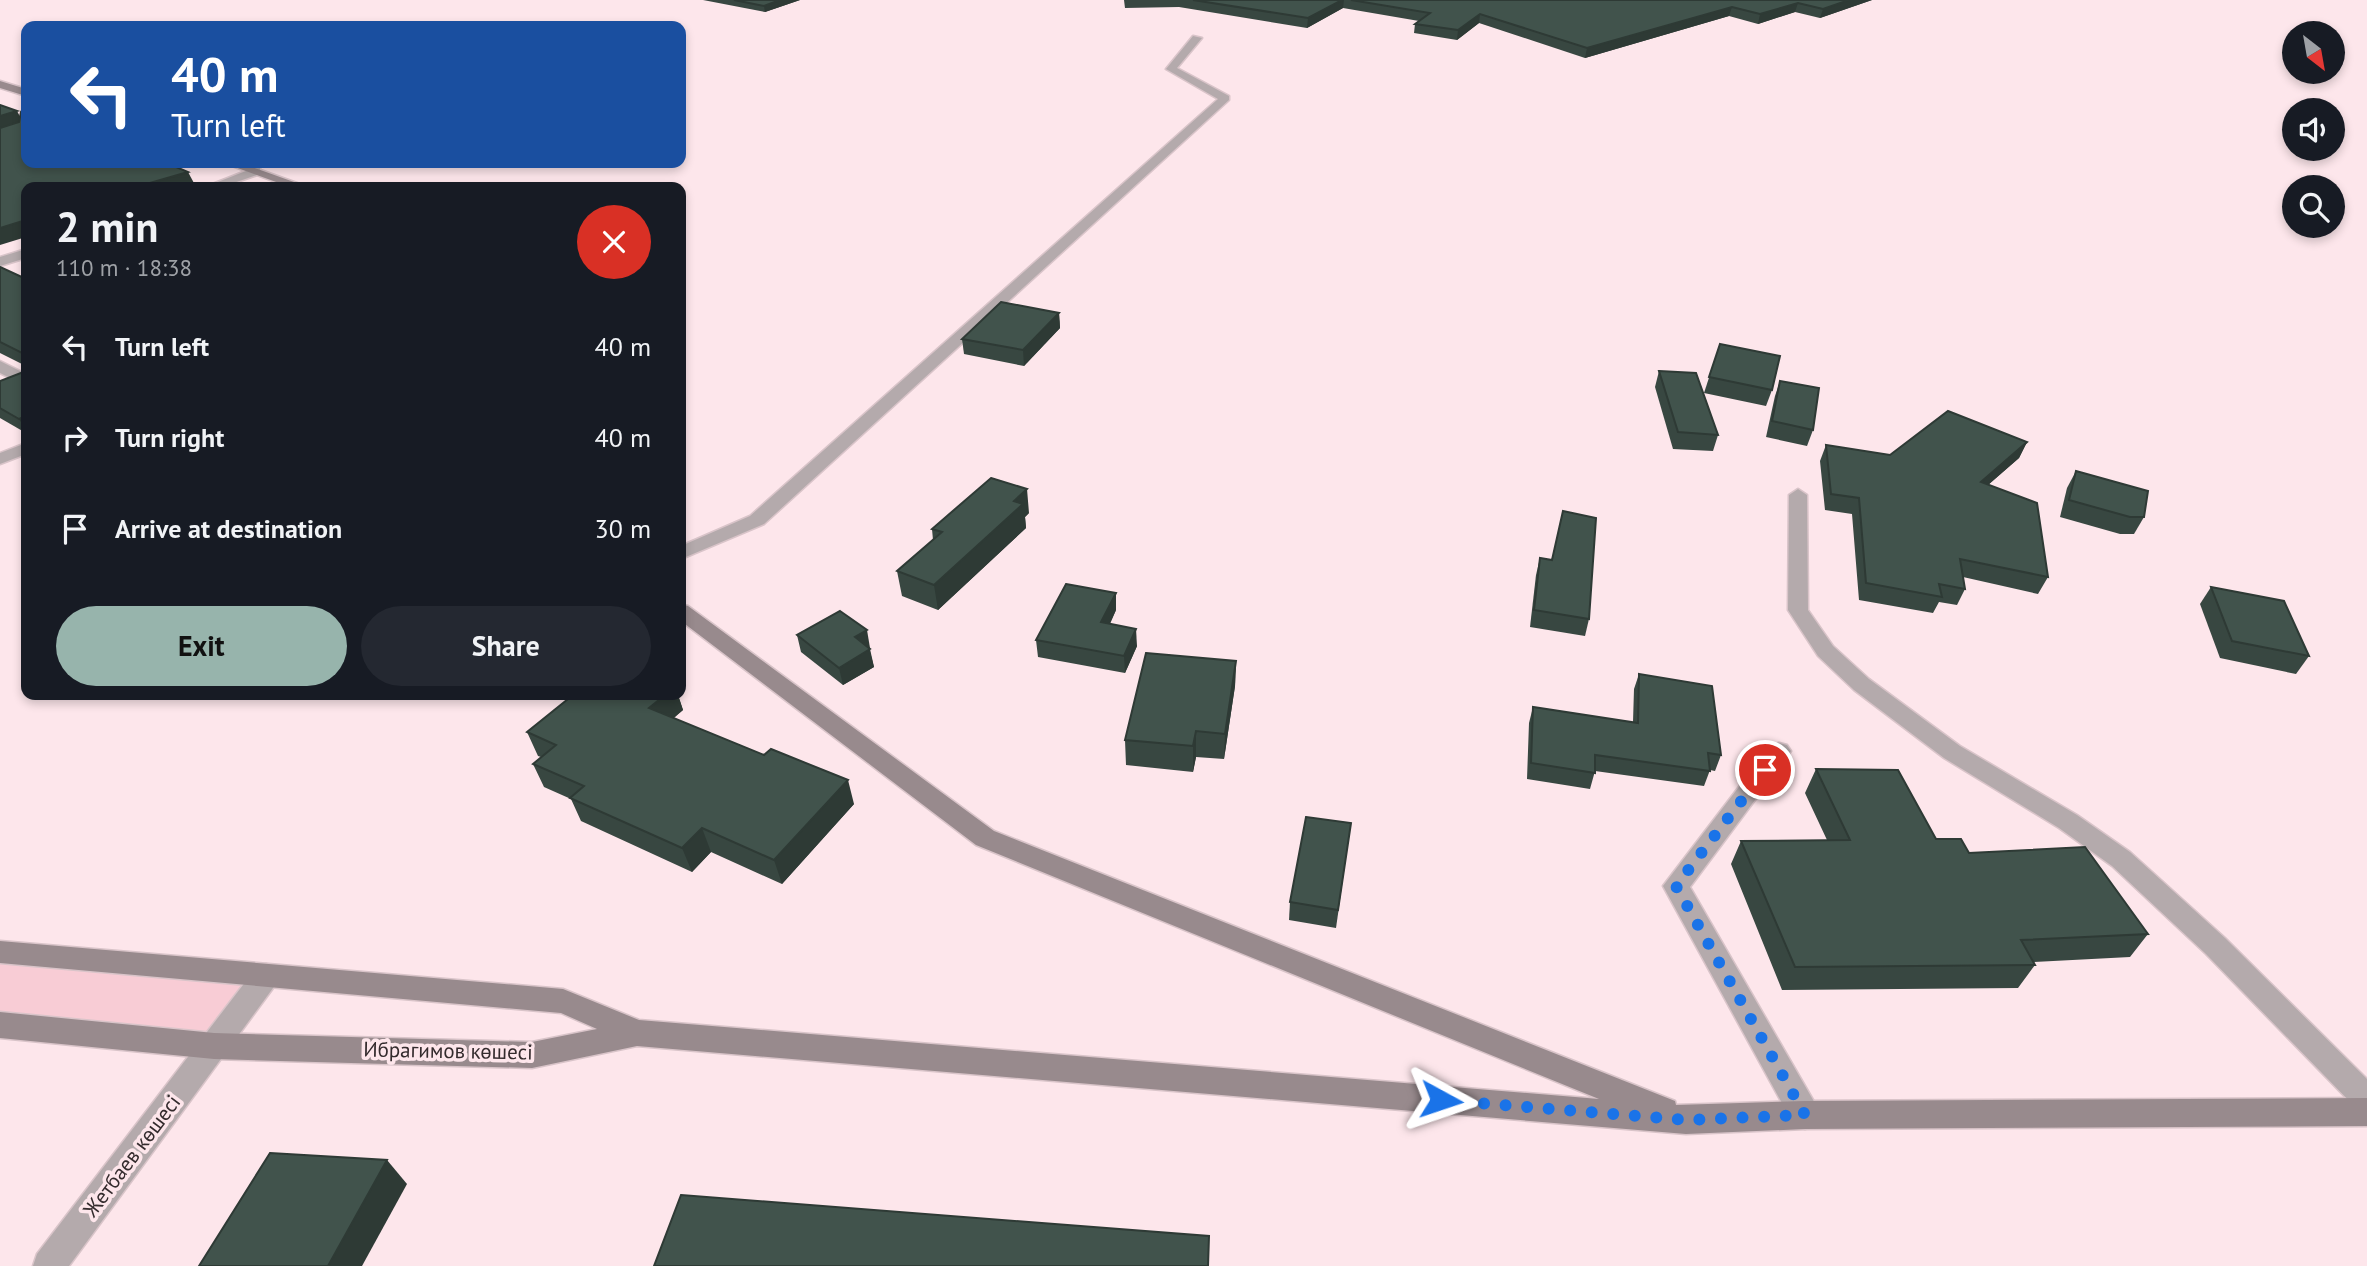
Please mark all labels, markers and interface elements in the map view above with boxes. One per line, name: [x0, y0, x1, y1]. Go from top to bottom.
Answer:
north arrow: [2282, 21, 2345, 84]
map controls: [2282, 21, 2345, 238]
text: 40 m: [171, 42, 278, 106]
icon: left: [56, 49, 147, 140]
button: sound: [2282, 98, 2345, 161]
text: Turn left: [171, 104, 286, 146]
button: search: [2282, 175, 2345, 238]
text: 2 min: [56, 199, 158, 254]
button: close: [577, 205, 651, 279]
text: 110 m · 18:38: [56, 253, 192, 282]
icon: left: [56, 328, 94, 366]
text: Turn left: [115, 330, 209, 363]
text: 40 m: [595, 330, 651, 363]
icon: right: [56, 419, 94, 457]
text: Turn right: [115, 421, 224, 454]
text: 40 m: [595, 421, 651, 454]
icon: arrive: [56, 510, 94, 548]
text: Arrive at destination: [115, 512, 342, 545]
text: 30 m: [595, 512, 651, 545]
button: Exit: [56, 606, 347, 686]
button: Share: [361, 606, 651, 686]
pin: [1735, 740, 1795, 800]
icon: arrive: [1746, 751, 1784, 789]
street label: Ибрагимов көшесі: [363, 1036, 533, 1065]
position arrow: [1404, 1063, 1478, 1137]
street label: Жетбаев көшесі: [76, 1089, 186, 1223]

